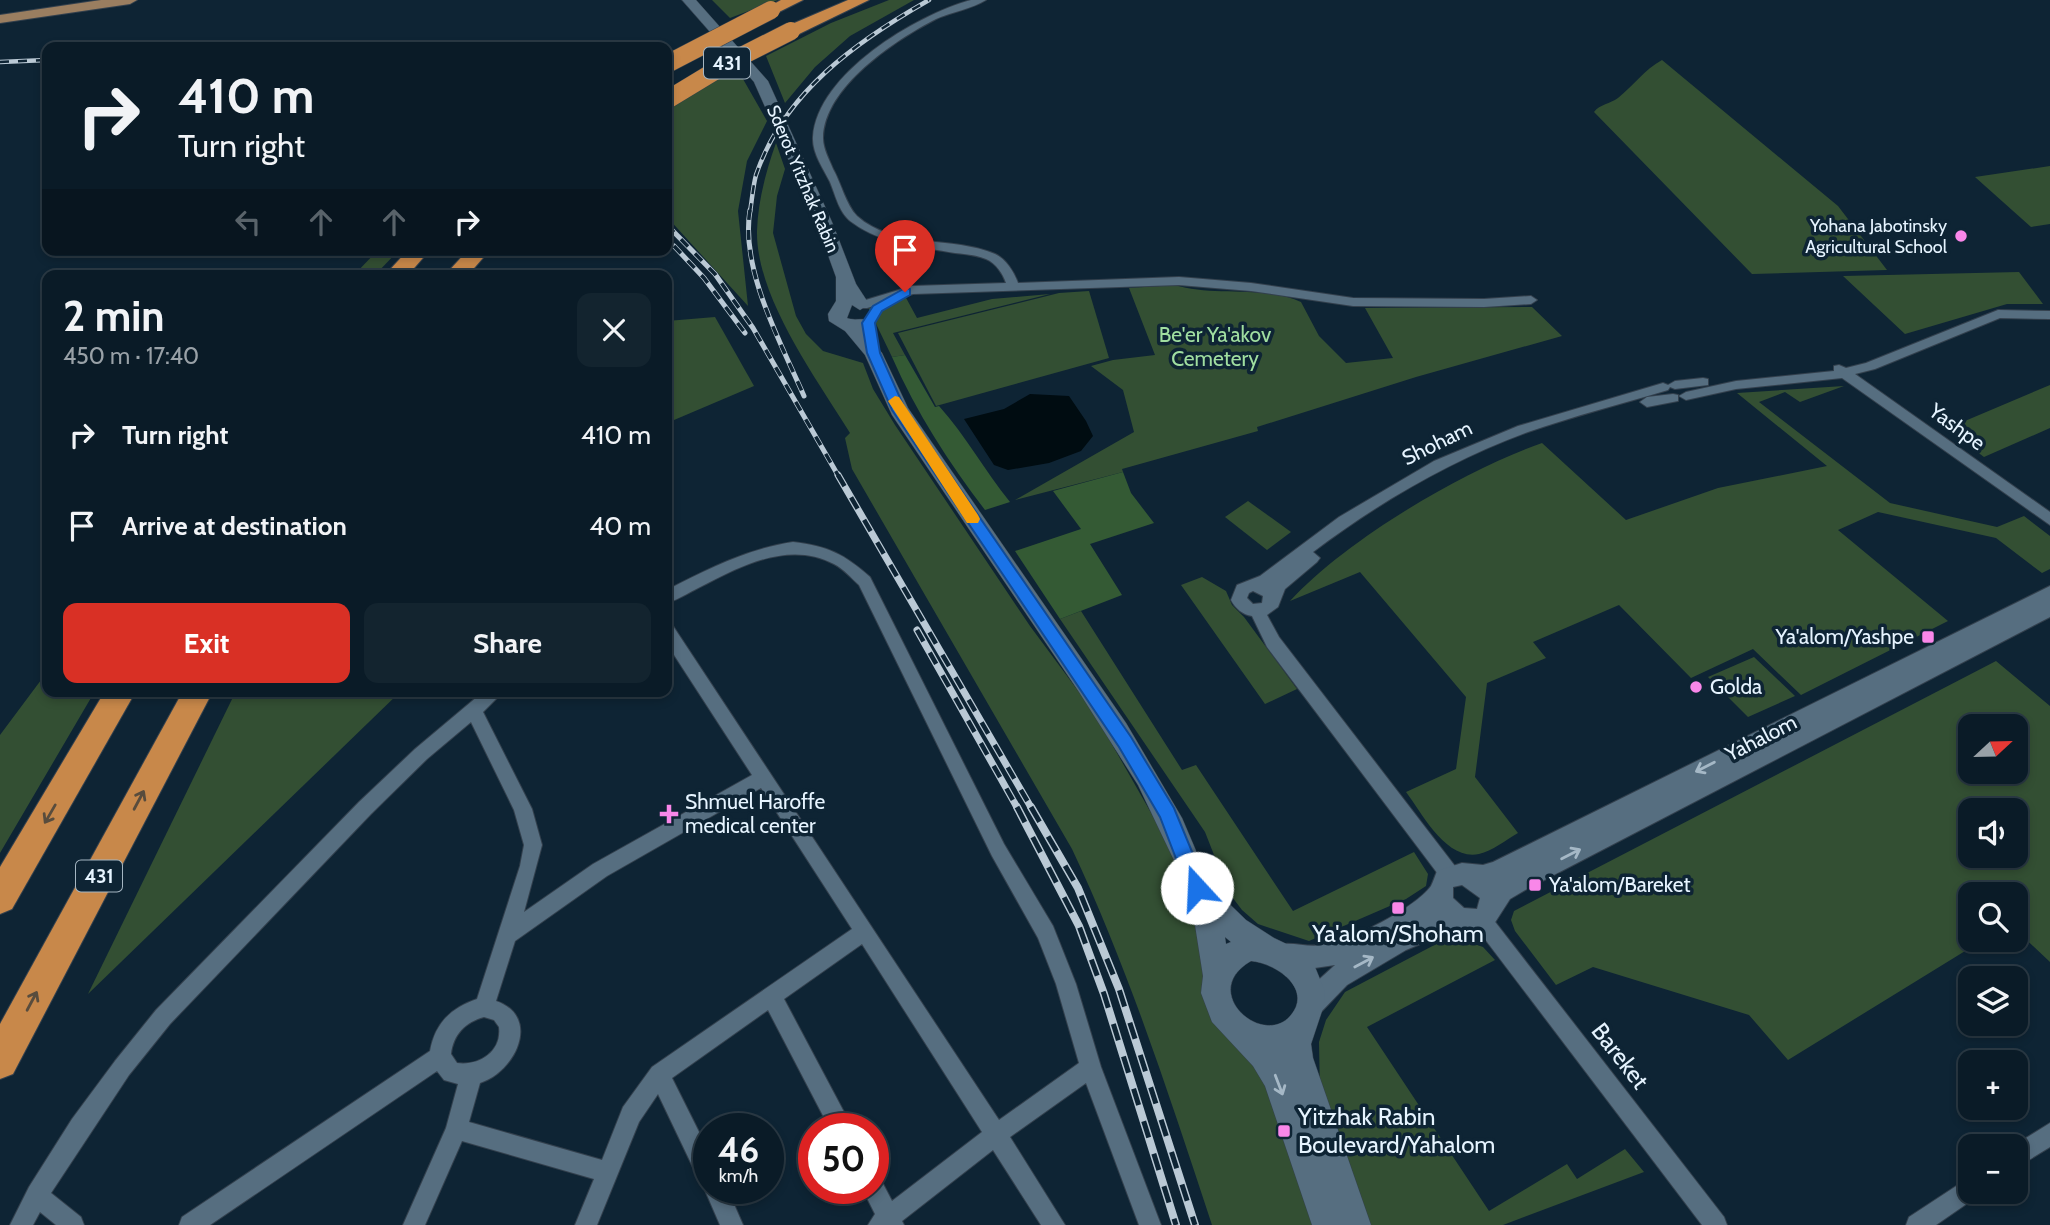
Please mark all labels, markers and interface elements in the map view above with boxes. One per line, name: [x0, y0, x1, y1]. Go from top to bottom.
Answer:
road number: 431: [704, 48, 750, 78]
text: 410 m: [178, 66, 314, 125]
icon: right: [63, 70, 154, 161]
street label: Sderot Yitzhak Rabin: [762, 102, 844, 256]
text: Turn right: [178, 126, 305, 165]
icon: left: [229, 203, 267, 241]
icon: ahead: [302, 203, 340, 241]
icon: ahead: [375, 203, 413, 241]
icon: right: [448, 203, 486, 241]
place label: Yohana Jabotinsky Agricultural School: [1805, 215, 1948, 258]
pin: [875, 220, 935, 292]
marker: Yohana Jabotinsky Agricultural School: [1953, 228, 1969, 244]
icon: arrive: [886, 231, 924, 269]
text: 2 min: [63, 290, 164, 342]
button: close: [577, 293, 651, 367]
park label: Be'er Ya'akov Cemetery: [1159, 322, 1272, 371]
text: 450 m · 17:40: [63, 342, 199, 370]
street label: Yashpe: [1924, 397, 1990, 455]
street label: Shoham: [1398, 415, 1476, 470]
icon: right: [63, 416, 101, 454]
text: Turn right: [122, 419, 228, 451]
text: 410 m: [581, 419, 651, 451]
icon: arrive: [63, 507, 101, 545]
text: Arrive at destination: [122, 510, 347, 542]
text: 40 m: [589, 510, 651, 542]
button: Exit: [63, 603, 350, 683]
button: Share: [364, 603, 651, 683]
place label: Ya'alom/Yashpe: [1775, 624, 1914, 649]
marker: Ya'alom/Yashpe: [1920, 629, 1936, 645]
place label: Golda: [1710, 674, 1762, 699]
marker: Golda: [1688, 679, 1704, 695]
street label: Yahalom: [1720, 709, 1801, 767]
north arrow: [1958, 714, 2028, 784]
map controls: [1958, 714, 2028, 1204]
one-way arrow: [1695, 760, 1716, 774]
place label: Shmuel Haroffe medical center: [685, 789, 826, 838]
one-way arrow: [133, 790, 147, 811]
button: sound: [1958, 798, 2028, 868]
one-way arrow: [42, 803, 56, 823]
marker: Shmuel Haroffe medical center: [659, 804, 679, 824]
one-way arrow: [1560, 847, 1581, 861]
position arrow: [1160, 851, 1234, 925]
road number: 431: [76, 860, 122, 891]
place label: Ya'alom/Bareket: [1548, 872, 1691, 897]
marker: Ya'alom/Bareket: [1527, 877, 1543, 893]
button: search: [1958, 882, 2028, 952]
marker: Ya'alom/Shoham: [1390, 900, 1406, 916]
place label: Ya'alom/Shoham: [1311, 919, 1484, 948]
one-way arrow: [1353, 954, 1374, 968]
button: layers: [1958, 966, 2028, 1036]
one-way arrow: [25, 991, 39, 1011]
street label: Bareket: [1586, 1017, 1655, 1095]
button: +: [1958, 1050, 2028, 1120]
one-way arrow: [1274, 1073, 1287, 1095]
place label: Yitzhak Rabin Boulevard/Yahalom: [1297, 1102, 1495, 1159]
speed limit sign: 50: [798, 1113, 889, 1204]
marker: Yitzhak Rabin Boulevard/Yahalom: [1276, 1123, 1292, 1139]
text: 46: [718, 1128, 759, 1171]
button: −: [1958, 1134, 2028, 1204]
text: km/h: [719, 1165, 758, 1187]

